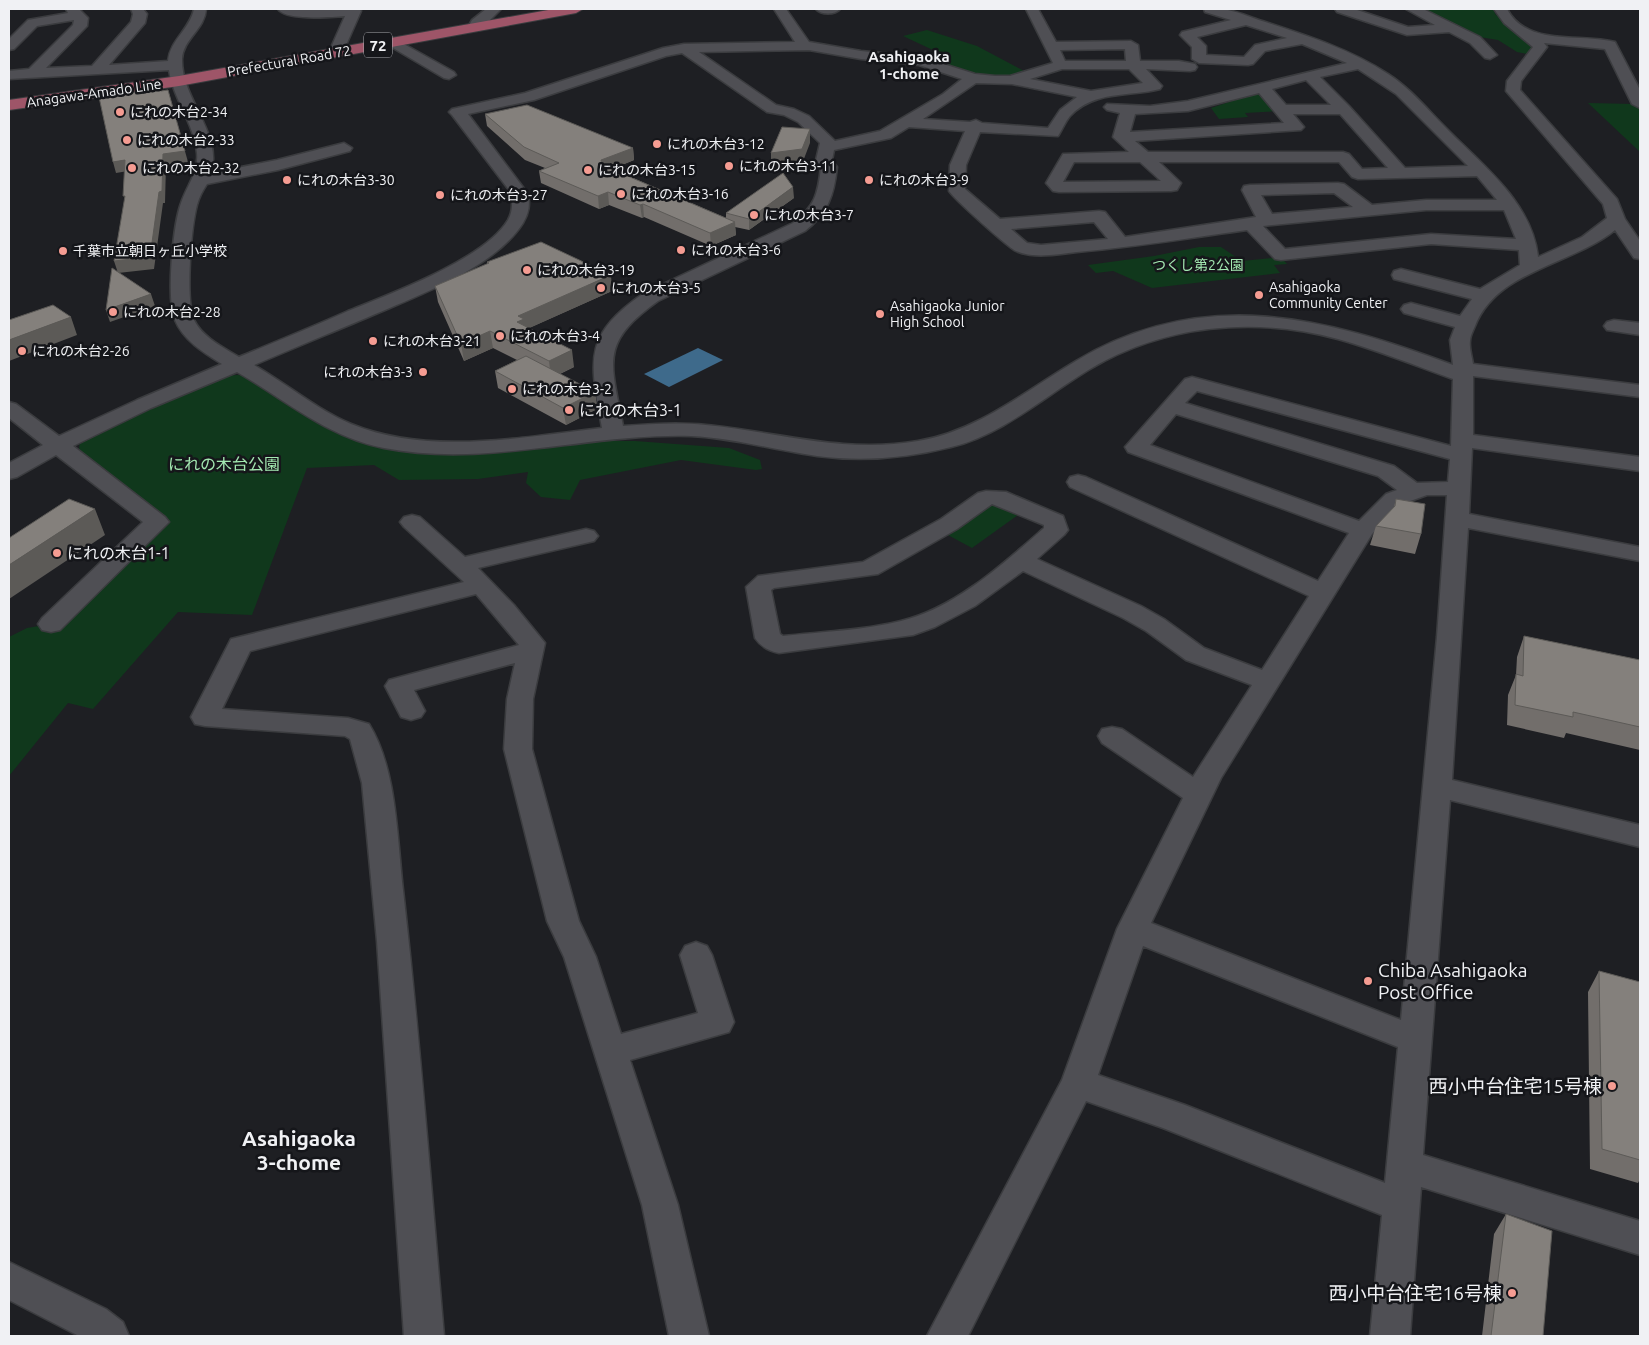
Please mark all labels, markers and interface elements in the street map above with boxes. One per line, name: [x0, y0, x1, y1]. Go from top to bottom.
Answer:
road number: 72: [364, 32, 392, 58]
street label: Prefectural Road 72: [226, 42, 352, 80]
district label: Asahigaoka 1-chome: [868, 48, 950, 82]
street label: Anagawa-Amado Line: [26, 76, 162, 110]
place label: にれの木台2-34: [130, 104, 228, 120]
marker: にれの木台2-34: [114, 106, 126, 118]
place label: にれの木台2-33: [137, 132, 235, 148]
marker: にれの木台2-33: [121, 134, 133, 146]
place label: にれの木台3-12: [667, 136, 765, 152]
marker: にれの木台3-12: [651, 138, 663, 150]
place label: にれの木台3-11: [739, 158, 837, 174]
place label: にれの木台2-32: [142, 160, 240, 176]
marker: にれの木台3-11: [723, 160, 735, 172]
marker: にれの木台2-32: [126, 162, 138, 174]
place label: にれの木台3-15: [598, 162, 696, 178]
marker: にれの木台3-15: [582, 164, 594, 176]
place label: にれの木台3-30: [297, 172, 395, 188]
place label: にれの木台3-9: [879, 172, 969, 188]
marker: にれの木台3-30: [281, 174, 293, 186]
marker: にれの木台3-9: [863, 174, 875, 186]
place label: にれの木台3-16: [631, 186, 729, 202]
place label: にれの木台3-27: [450, 187, 548, 203]
marker: にれの木台3-16: [615, 188, 627, 200]
marker: にれの木台3-27: [434, 189, 446, 201]
place label: にれの木台3-7: [764, 207, 854, 223]
marker: にれの木台3-7: [748, 209, 760, 221]
place label: にれの木台3-6: [691, 242, 781, 258]
place label: 千葉市立朝日ヶ丘小学校: [73, 243, 227, 259]
marker: にれの木台3-6: [675, 244, 687, 256]
marker: 千葉市立朝日ヶ丘小学校: [57, 245, 69, 257]
park label: つくし第2公園: [1152, 257, 1244, 273]
place label: にれの木台3-19: [537, 262, 635, 278]
marker: にれの木台3-19: [521, 264, 533, 276]
place label: Asahigaoka Community Center: [1269, 279, 1388, 311]
place label: にれの木台3-5: [611, 280, 701, 296]
marker: にれの木台3-5: [595, 282, 607, 294]
marker: Asahigaoka Community Center: [1253, 289, 1265, 301]
place label: Asahigaoka Junior High School: [890, 298, 1005, 330]
place label: にれの木台2-28: [123, 304, 221, 320]
marker: にれの木台2-28: [107, 306, 119, 318]
marker: Asahigaoka Junior High School: [874, 308, 886, 320]
place label: にれの木台3-4: [510, 328, 600, 344]
marker: にれの木台3-4: [494, 330, 506, 342]
place label: にれの木台3-21: [383, 333, 481, 349]
marker: にれの木台3-21: [367, 335, 379, 347]
place label: にれの木台2-26: [32, 343, 130, 359]
marker: にれの木台2-26: [16, 345, 28, 357]
place label: にれの木台3-3: [323, 364, 413, 380]
marker: にれの木台3-3: [417, 366, 429, 378]
place label: にれの木台3-2: [522, 381, 612, 397]
marker: にれの木台3-2: [506, 383, 518, 395]
place label: にれの木台3-1: [579, 401, 682, 419]
marker: にれの木台3-1: [563, 404, 575, 416]
park label: にれの木台公園: [168, 455, 280, 473]
place label: にれの木台1-1: [67, 544, 170, 562]
marker: にれの木台1-1: [51, 547, 63, 559]
place label: Chiba Asahigaoka Post Office: [1378, 959, 1528, 1003]
marker: Chiba Asahigaoka Post Office: [1362, 975, 1374, 987]
place label: 西小中台住宅15号棟: [1429, 1075, 1602, 1097]
marker: 西小中台住宅15号棟: [1606, 1080, 1618, 1092]
district label: Asahigaoka 3-chome: [242, 1126, 356, 1174]
place label: 西小中台住宅16号棟: [1329, 1282, 1502, 1304]
marker: 西小中台住宅16号棟: [1506, 1287, 1518, 1299]

